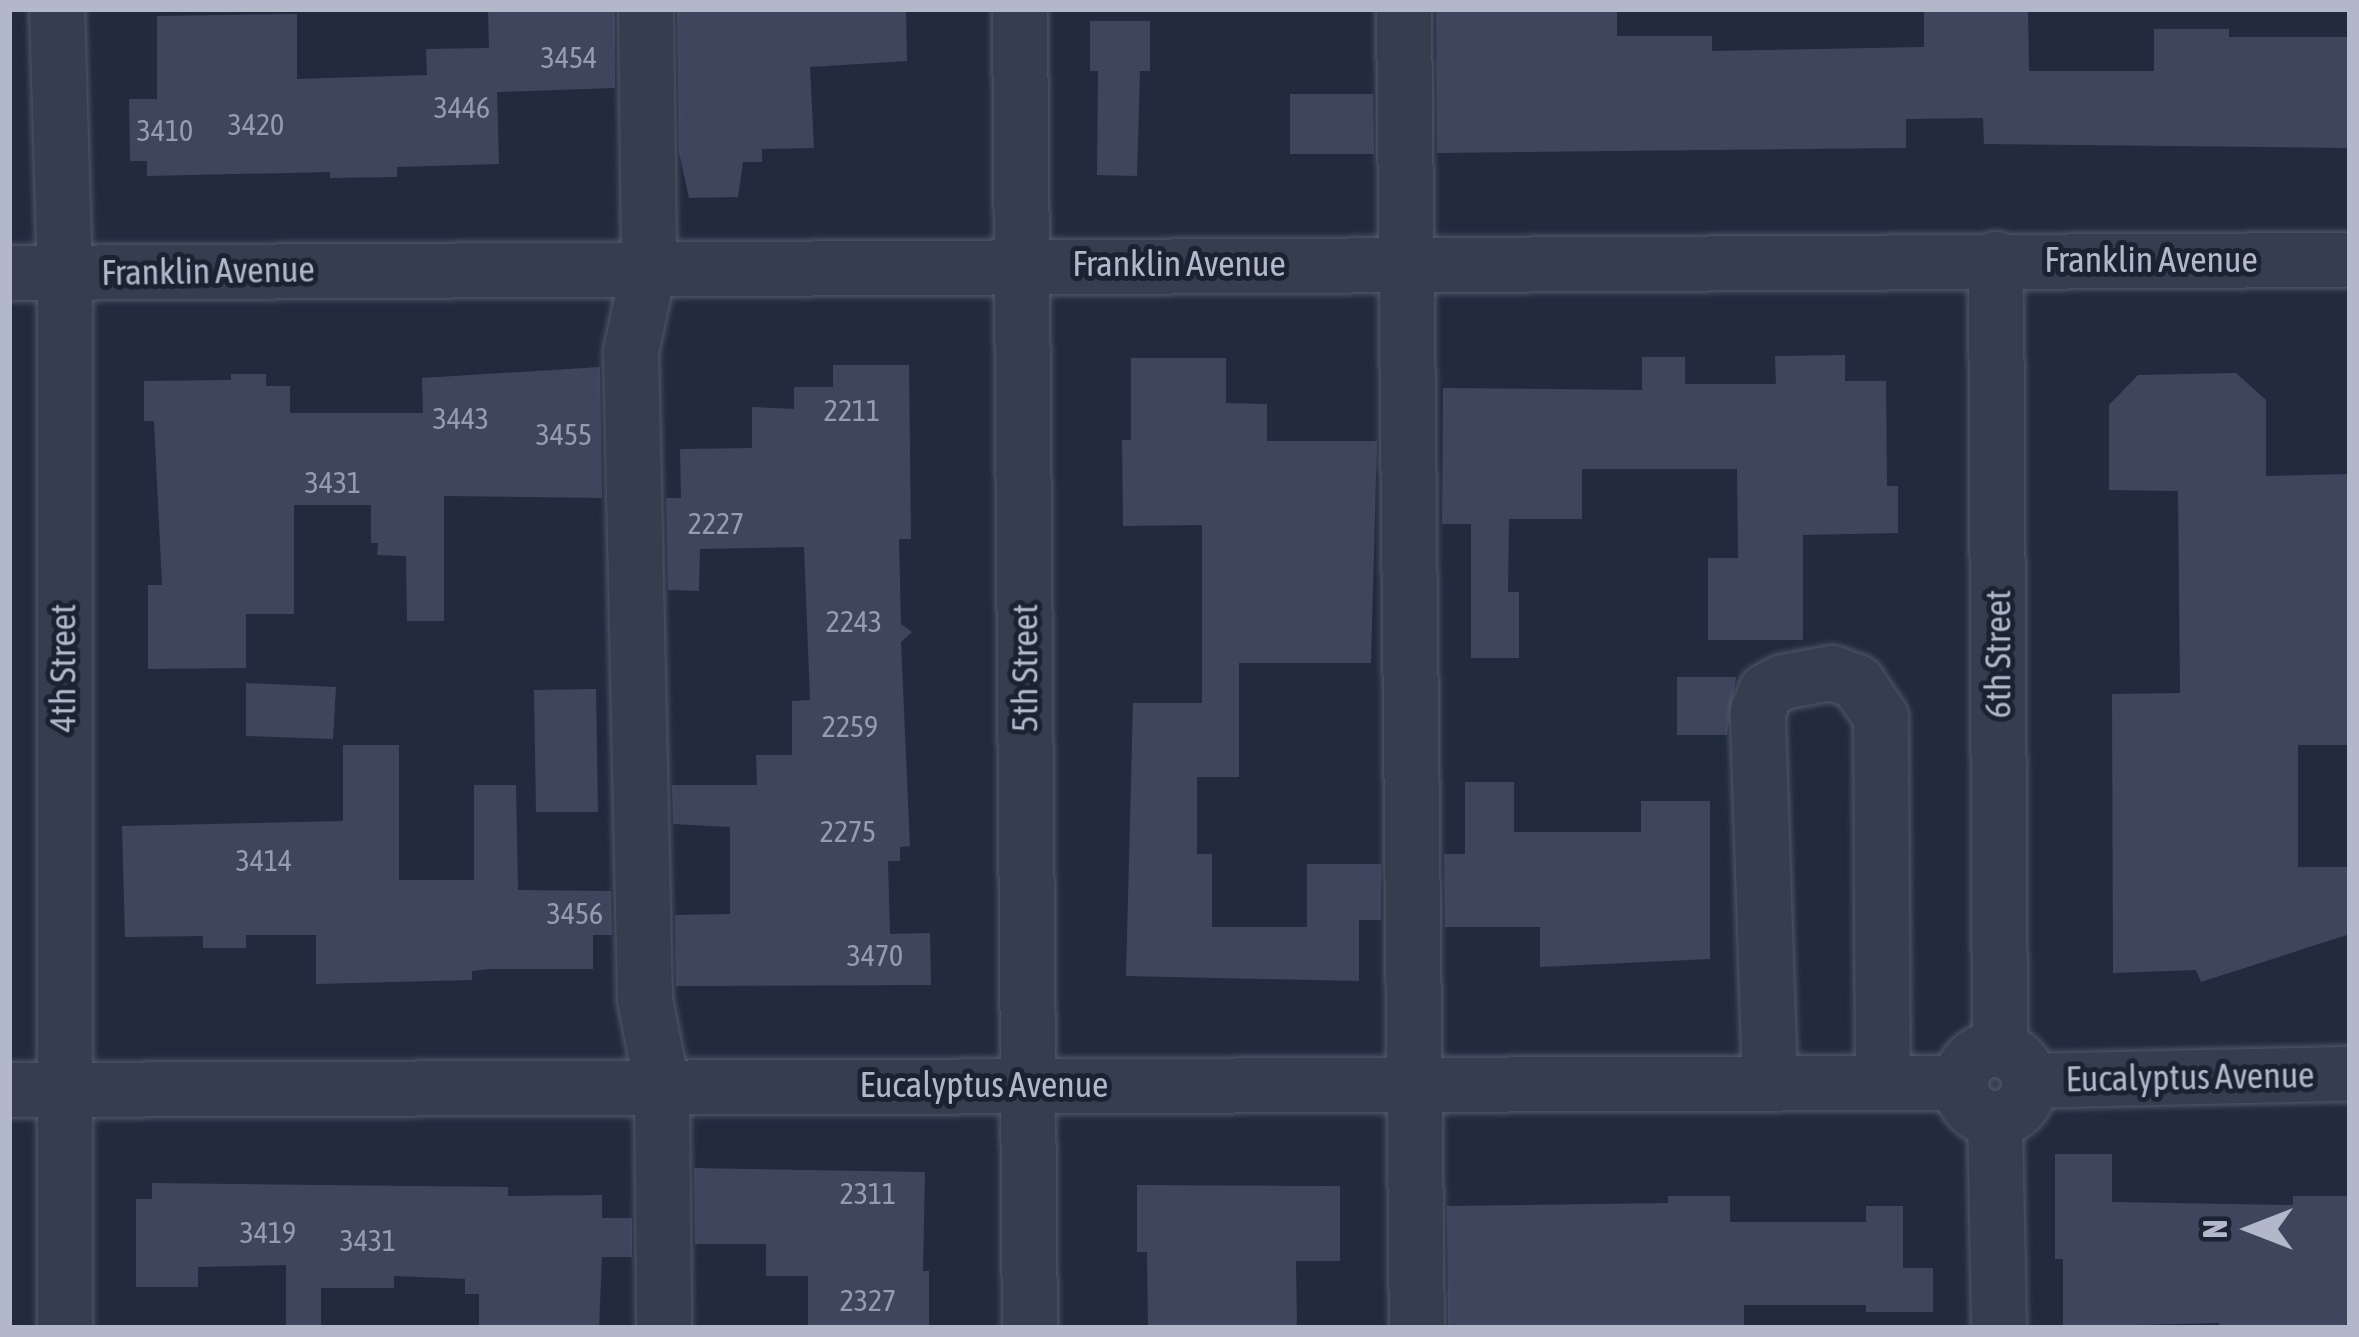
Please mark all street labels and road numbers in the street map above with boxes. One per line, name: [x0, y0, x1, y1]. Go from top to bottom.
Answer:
street label: Franklin Avenue: [2044, 238, 2258, 282]
street label: Franklin Avenue: [1072, 242, 1286, 286]
street label: Franklin Avenue: [101, 248, 315, 294]
street label: 6th Street: [1976, 590, 2020, 718]
street label: 4th Street: [41, 604, 85, 732]
street label: 5th Street: [1003, 604, 1047, 732]
street label: Eucalyptus Avenue: [2065, 1053, 2315, 1101]
street label: Eucalyptus Avenue: [860, 1063, 1108, 1107]

